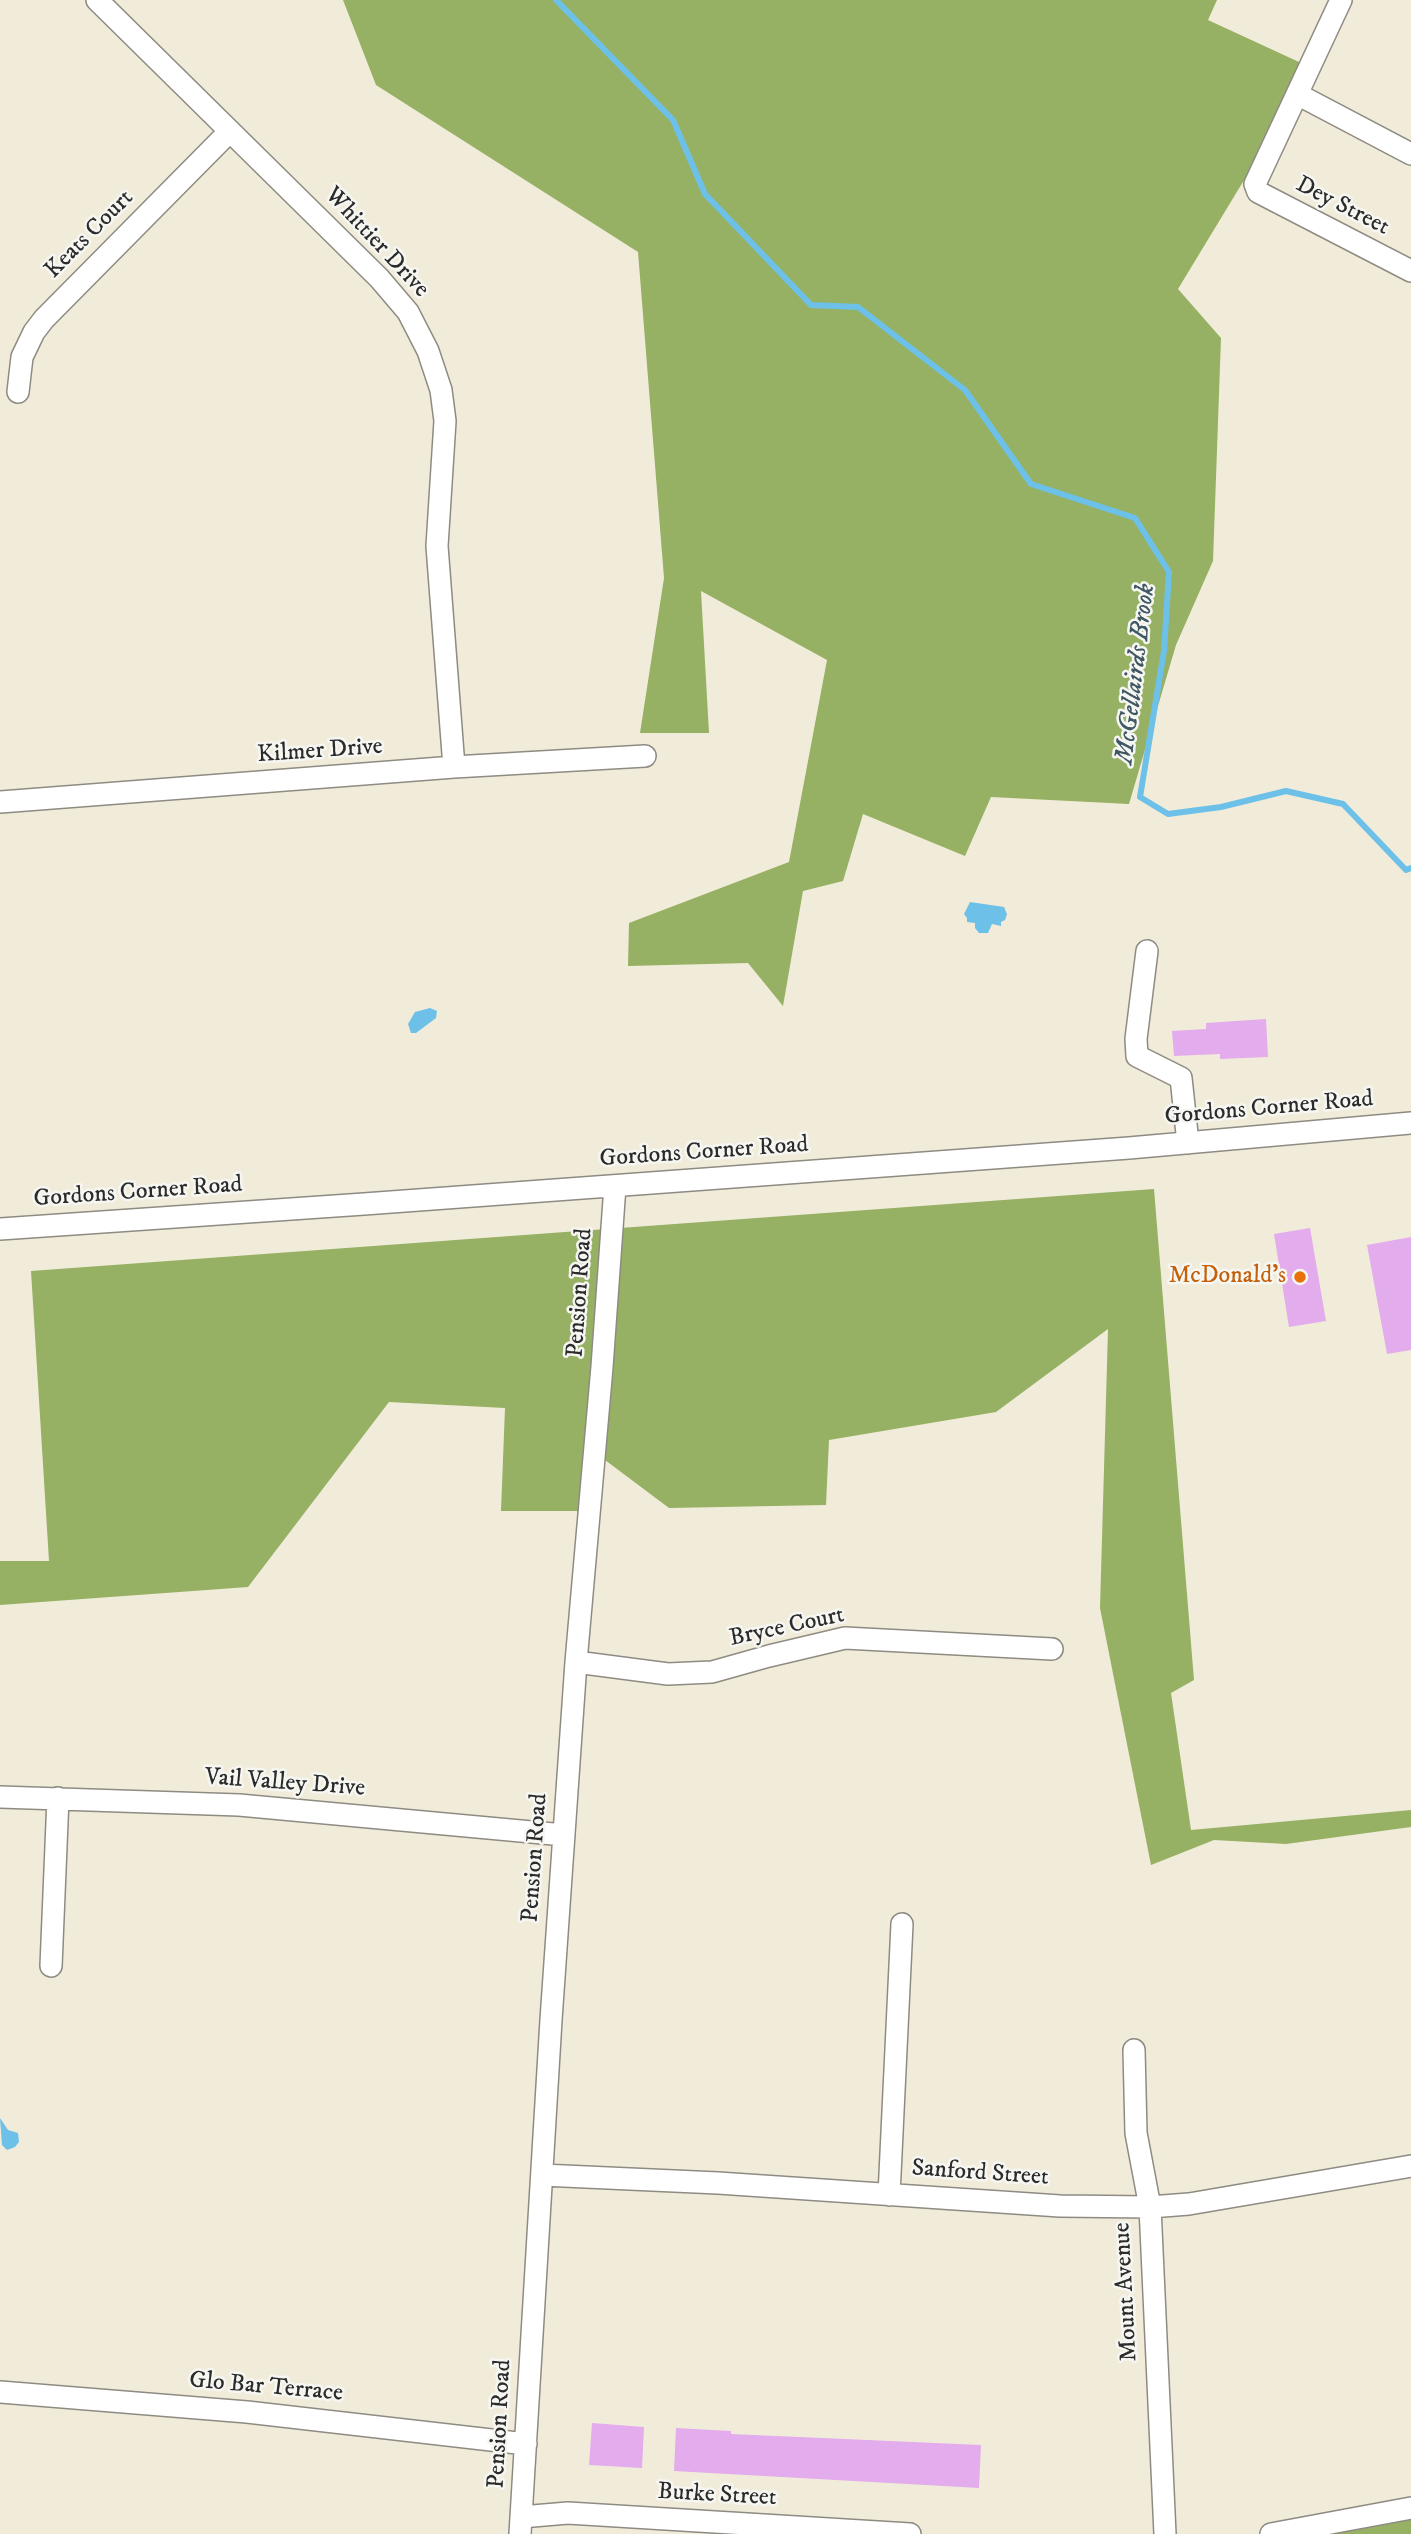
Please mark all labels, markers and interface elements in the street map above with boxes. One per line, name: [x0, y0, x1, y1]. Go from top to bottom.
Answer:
street label: Dey Street: [1290, 171, 1394, 243]
street label: Whittier Drive: [318, 182, 434, 304]
street label: Keats Court: [40, 185, 140, 285]
water label: McGellairds Brook: [1110, 582, 1164, 766]
street label: Kilmer Drive: [256, 733, 384, 771]
street label: Gordons Corner Road: [1164, 1086, 1374, 1132]
street label: Gordons Corner Road: [599, 1131, 809, 1175]
street label: Gordons Corner Road: [33, 1171, 243, 1215]
street label: Pension Road: [562, 1227, 600, 1359]
place label: McDonald's: [1169, 1263, 1286, 1291]
marker: McDonald's: [1292, 1269, 1308, 1285]
street label: Bryce Court: [727, 1602, 847, 1654]
street label: Vail Valley Drive: [204, 1764, 366, 1804]
street label: Pension Road: [517, 1792, 555, 1924]
street label: Sanford Street: [911, 2155, 1049, 2193]
street label: Mount Avenue: [1109, 2222, 1145, 2362]
street label: Pension Road: [483, 2359, 519, 2489]
street label: Glo Bar Terrace: [188, 2367, 344, 2409]
street label: Burke Street: [657, 2479, 777, 2513]

